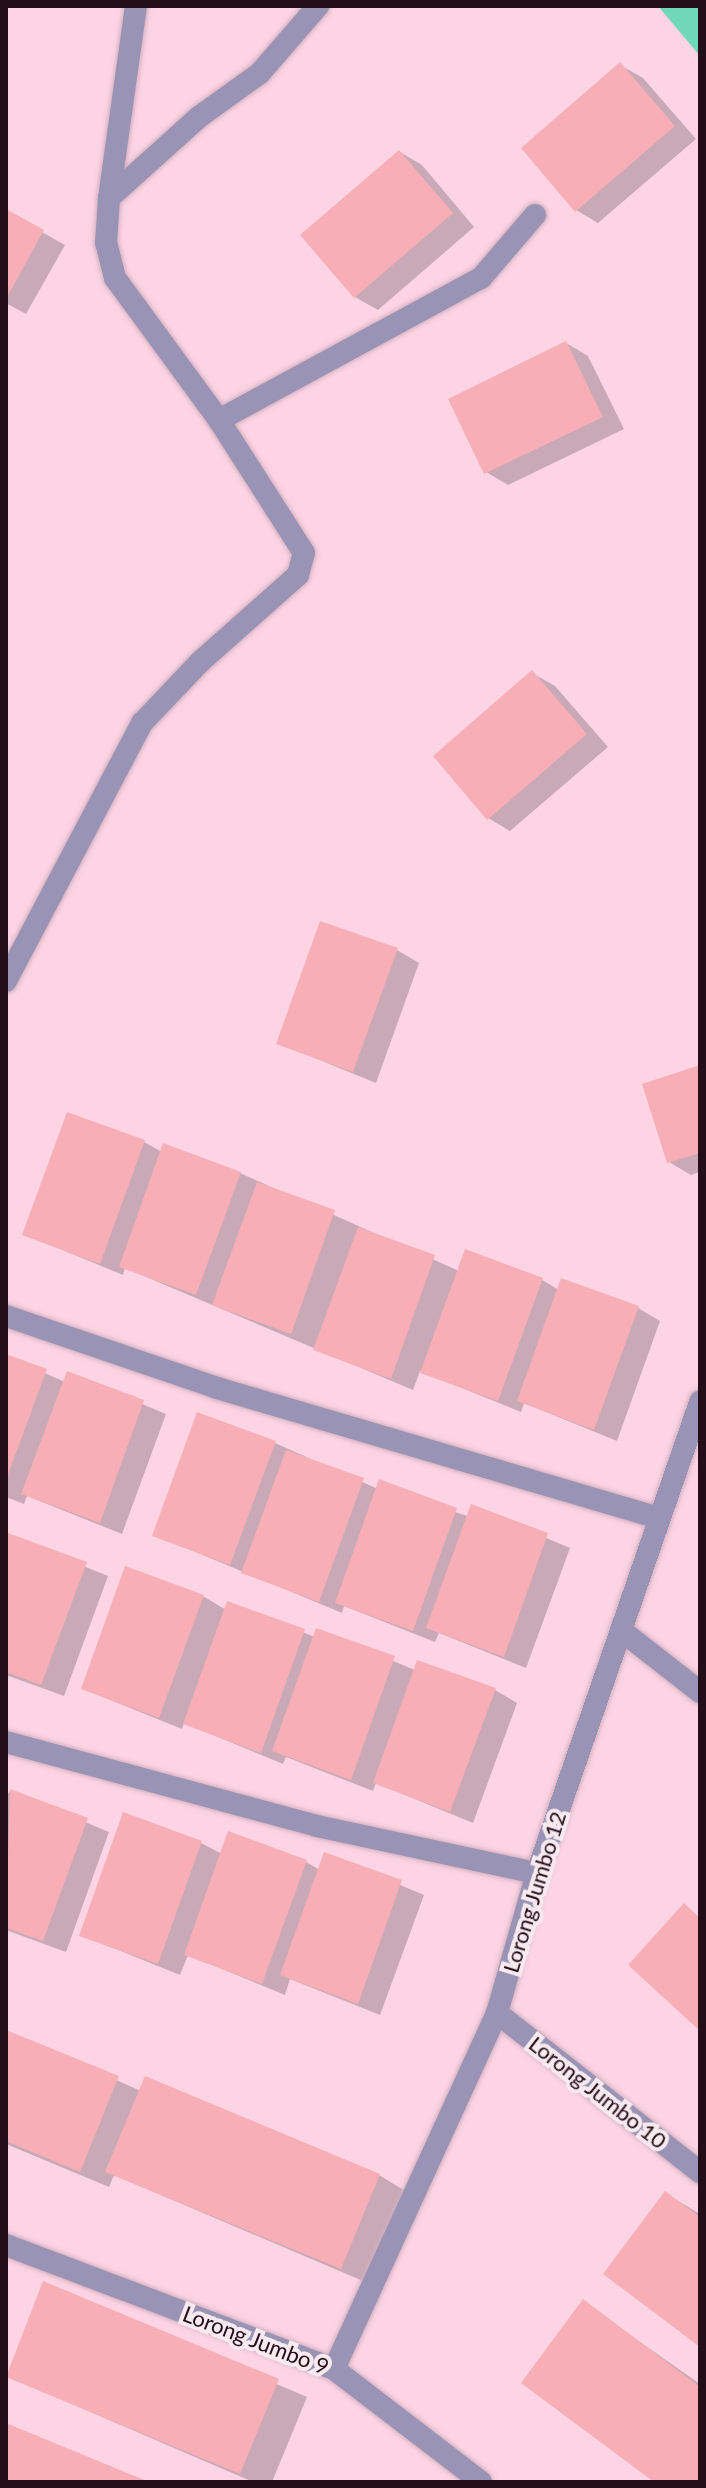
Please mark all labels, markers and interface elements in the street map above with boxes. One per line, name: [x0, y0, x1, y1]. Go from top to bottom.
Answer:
street label: Lorong Jumbo 12: [497, 1808, 571, 1976]
street label: Lorong Jumbo 10: [524, 2030, 672, 2154]
street label: Lorong Jumbo 9: [179, 2300, 333, 2380]

